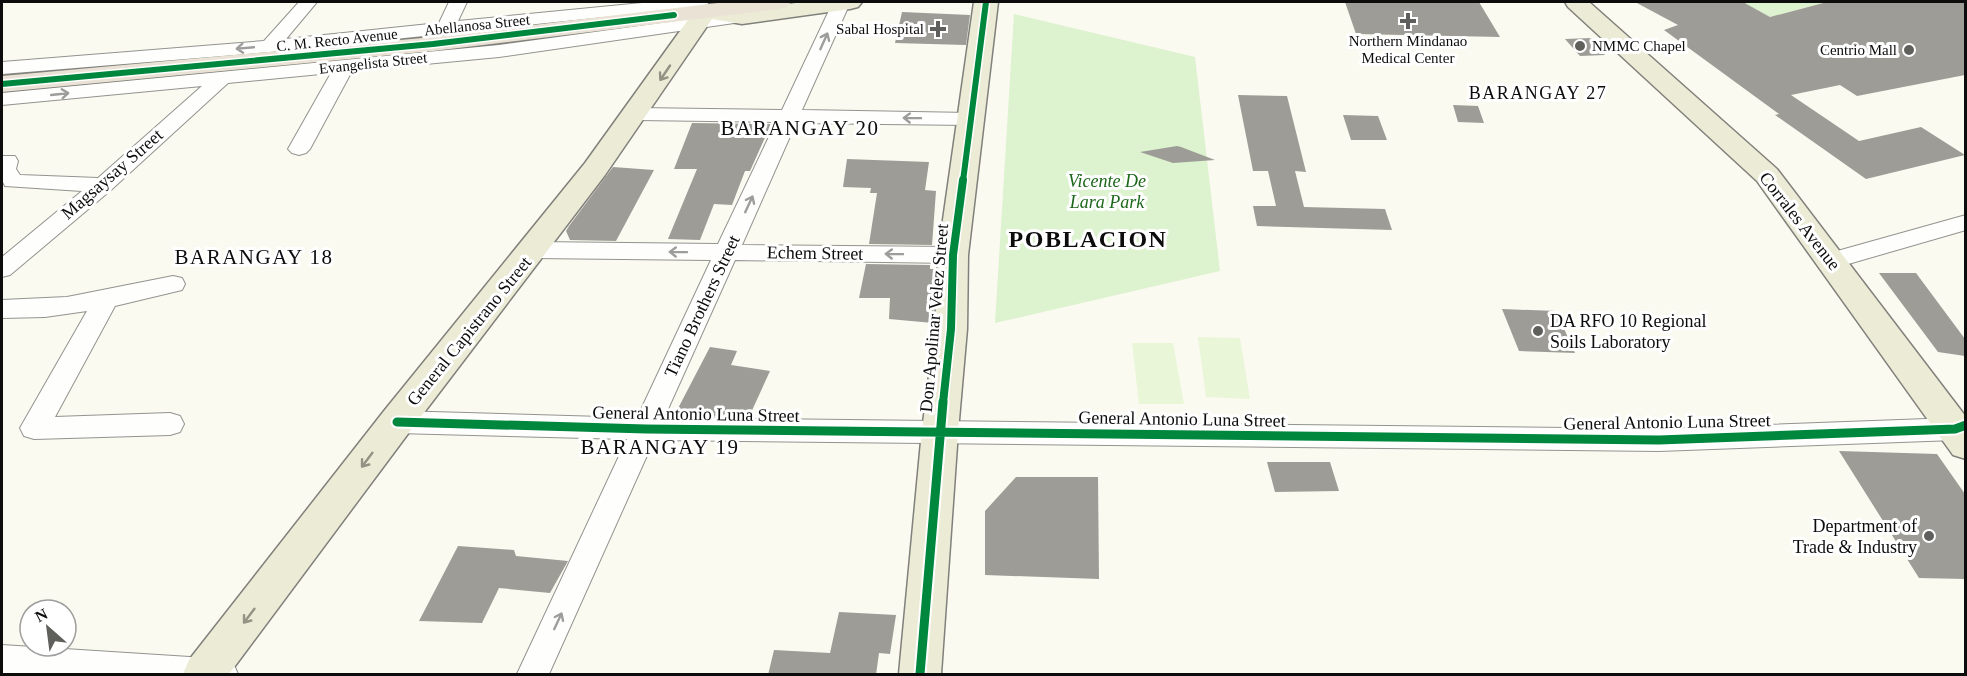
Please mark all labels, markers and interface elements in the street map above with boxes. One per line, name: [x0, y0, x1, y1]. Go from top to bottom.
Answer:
street label: Abellanosa Street: [423, 11, 531, 39]
marker: Northern Mindanao Medical Center: [1399, 12, 1417, 30]
marker: Sabal Hospital: [929, 20, 947, 38]
place label: Sabal Hospital: [836, 21, 924, 37]
street label: C. M. Recto Avenue: [276, 26, 399, 54]
one-way arrow: [818, 33, 830, 51]
place label: Northern Mindanao Medical Center: [1349, 33, 1467, 66]
place label: NMMC Chapel: [1592, 38, 1686, 54]
marker: NMMC Chapel: [1573, 39, 1587, 53]
place label: Centrio Mall: [1820, 42, 1897, 58]
one-way arrow: [236, 43, 256, 54]
marker: Centrio Mall: [1902, 43, 1916, 57]
street label: Evangelista Street: [318, 49, 429, 77]
one-way arrow: [659, 64, 671, 80]
district label: BARANGAY 27: [1469, 83, 1607, 103]
one-way arrow: [49, 88, 69, 99]
one-way arrow: [902, 112, 922, 124]
district label: BARANGAY 20: [720, 116, 880, 140]
street label: Magsaysay Street: [57, 125, 167, 223]
street label: Corrales Avenue: [1755, 168, 1845, 274]
park label: Vicente De Lara Park: [1068, 171, 1146, 212]
one-way arrow: [743, 196, 755, 214]
street label: Don Apolinar Velez Street: [916, 223, 952, 413]
district label: POBLACION: [1009, 226, 1167, 252]
street label: Tiano Brothers Street: [660, 232, 744, 380]
street label: Echem Street: [767, 242, 863, 264]
district label: BARANGAY 18: [174, 245, 334, 269]
one-way arrow: [669, 246, 689, 258]
one-way arrow: [885, 249, 905, 260]
street label: General Capistrano Street: [403, 252, 535, 410]
place label: DA RFO 10 Regional Soils Laboratory: [1550, 311, 1707, 352]
marker: DA RFO 10 Regional Soils Laboratory: [1531, 324, 1545, 338]
street label: General Antonio Luna Street: [592, 402, 800, 426]
street label: General Antonio Luna Street: [1078, 407, 1286, 431]
street label: General Antonio Luna Street: [1563, 410, 1771, 434]
district label: BARANGAY 19: [580, 435, 740, 459]
one-way arrow: [361, 452, 374, 468]
place label: Department of Trade & Industry: [1793, 516, 1917, 557]
marker: Department of Trade & Industry: [1922, 529, 1936, 543]
north arrow: [18, 598, 78, 658]
text: N: [32, 605, 51, 625]
one-way arrow: [243, 607, 256, 623]
one-way arrow: [552, 613, 564, 631]

